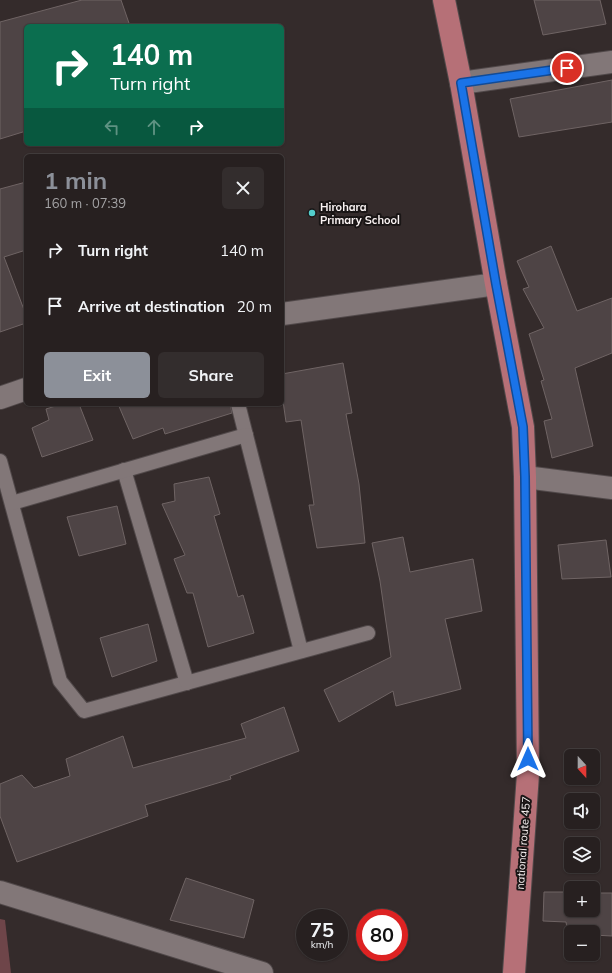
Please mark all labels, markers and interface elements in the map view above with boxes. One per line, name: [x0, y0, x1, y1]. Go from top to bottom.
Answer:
text: 140 m: [110, 37, 193, 72]
icon: right: [44, 40, 96, 92]
pin: [550, 51, 584, 85]
icon: arrive: [556, 57, 578, 79]
text: Turn right: [110, 72, 190, 95]
icon: left: [101, 116, 123, 138]
icon: ahead: [143, 116, 165, 138]
icon: right: [185, 116, 207, 138]
text: 1 min: [44, 165, 107, 195]
button: close: [222, 167, 264, 209]
text: 160 m · 07:39: [44, 195, 126, 211]
place label: Hirohara Primary School: [320, 200, 400, 227]
marker: Hirohara Primary School: [307, 208, 317, 218]
icon: right: [44, 239, 66, 261]
text: Turn right: [78, 241, 148, 260]
text: 140 m: [220, 241, 264, 260]
icon: arrive: [44, 295, 66, 317]
text: Arrive at destination: [78, 297, 225, 316]
text: 20 m: [237, 297, 272, 316]
button: Exit: [44, 352, 150, 398]
button: Share: [158, 352, 264, 398]
position arrow: [507, 738, 549, 780]
north arrow: [564, 749, 600, 785]
map controls: [564, 749, 600, 961]
button: sound: [564, 793, 600, 829]
street label: national route 457: [513, 796, 533, 890]
button: layers: [564, 837, 600, 873]
button: +: [564, 881, 600, 917]
speed limit sign: 80: [356, 909, 408, 961]
text: 75: [310, 917, 334, 942]
button: −: [564, 925, 600, 961]
text: km/h: [311, 938, 333, 951]

